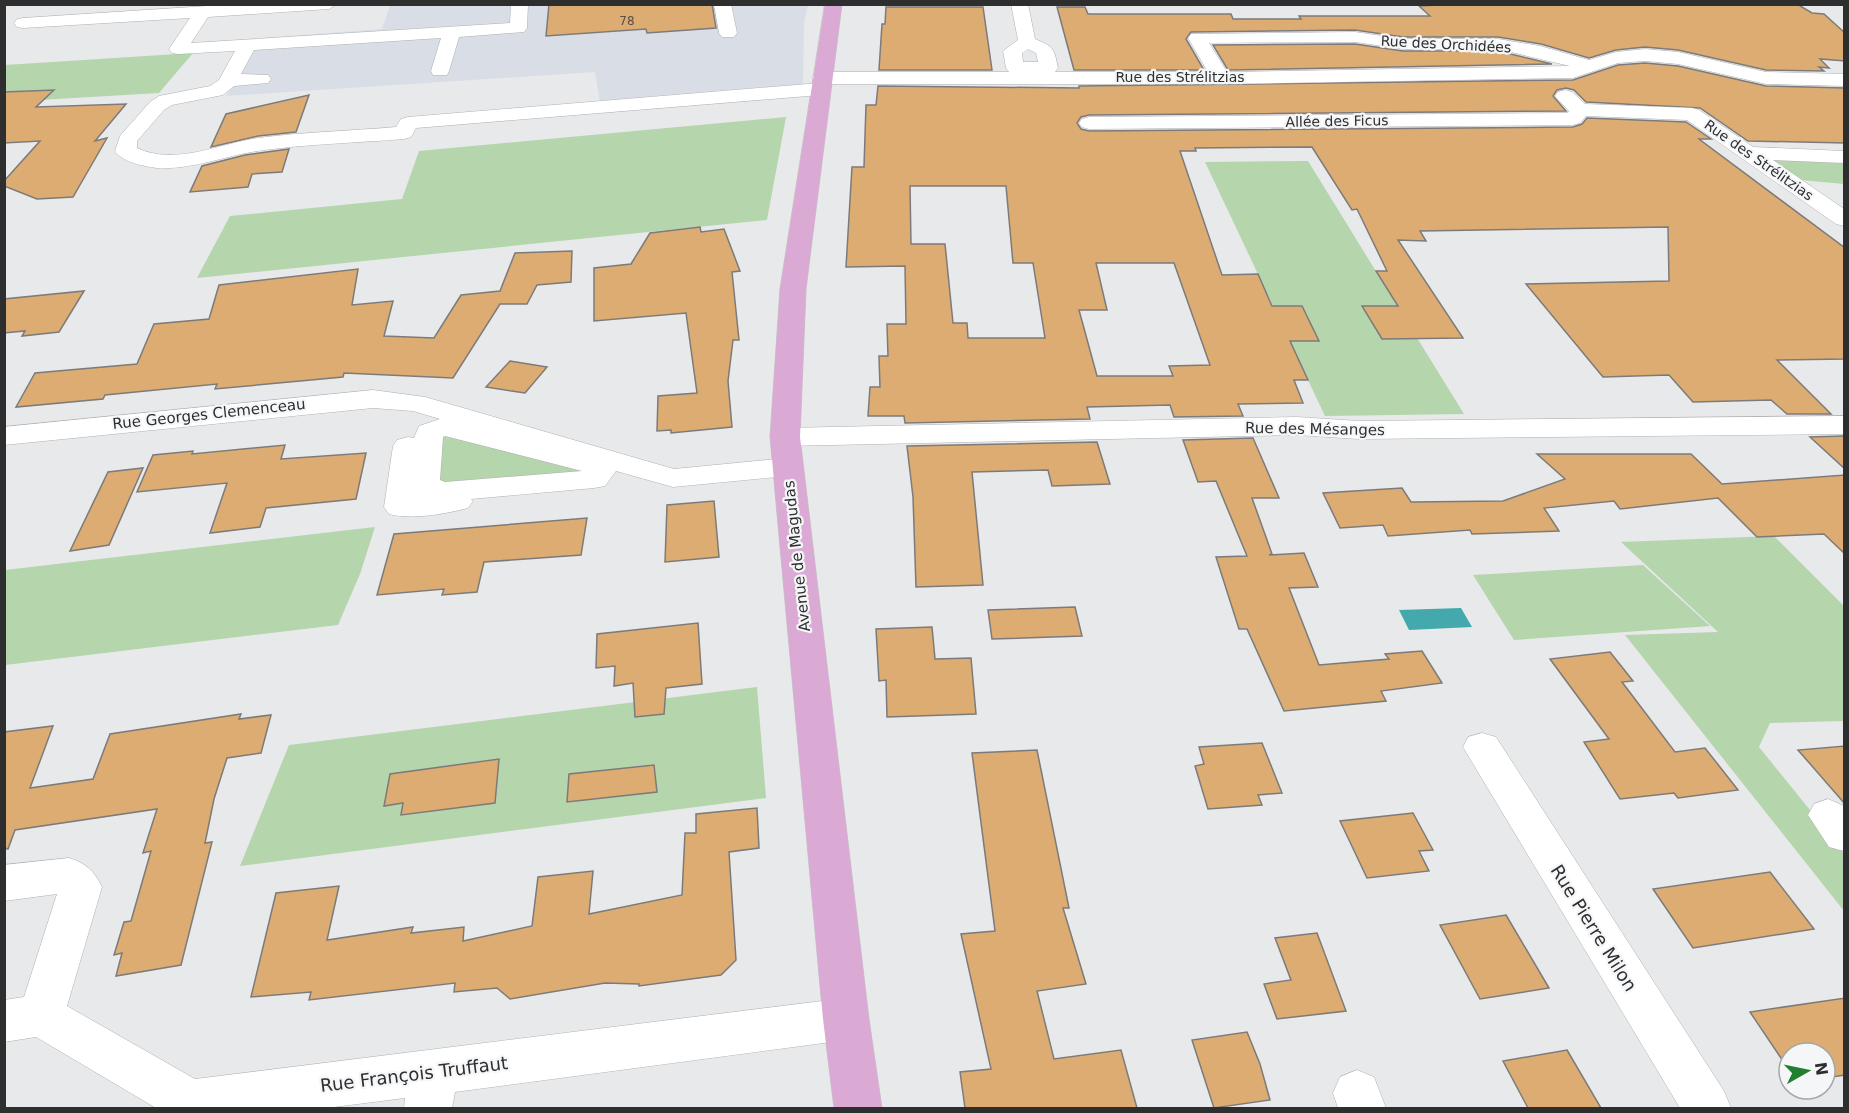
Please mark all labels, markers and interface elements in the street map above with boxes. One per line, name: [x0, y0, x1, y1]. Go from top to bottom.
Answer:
house number: 78: [619, 14, 635, 28]
street label: Rue des Orchidées: [1380, 33, 1512, 55]
street label: Rue des Strélitzias: [1115, 69, 1245, 85]
street label: Allée des Ficus: [1285, 112, 1389, 130]
street label: Rue des Strélitzias: [1702, 116, 1816, 204]
street label: Rue Georges Clemenceau: [112, 395, 306, 433]
street label: Rue des Mésanges: [1245, 419, 1385, 439]
street label: Avenue de Magudas: [780, 479, 814, 632]
street label: Rue Pierre Milon: [1547, 861, 1641, 995]
north arrow: [1777, 1041, 1837, 1101]
street label: Rue François Truffaut: [319, 1052, 509, 1096]
text: N: [1811, 1061, 1832, 1077]

